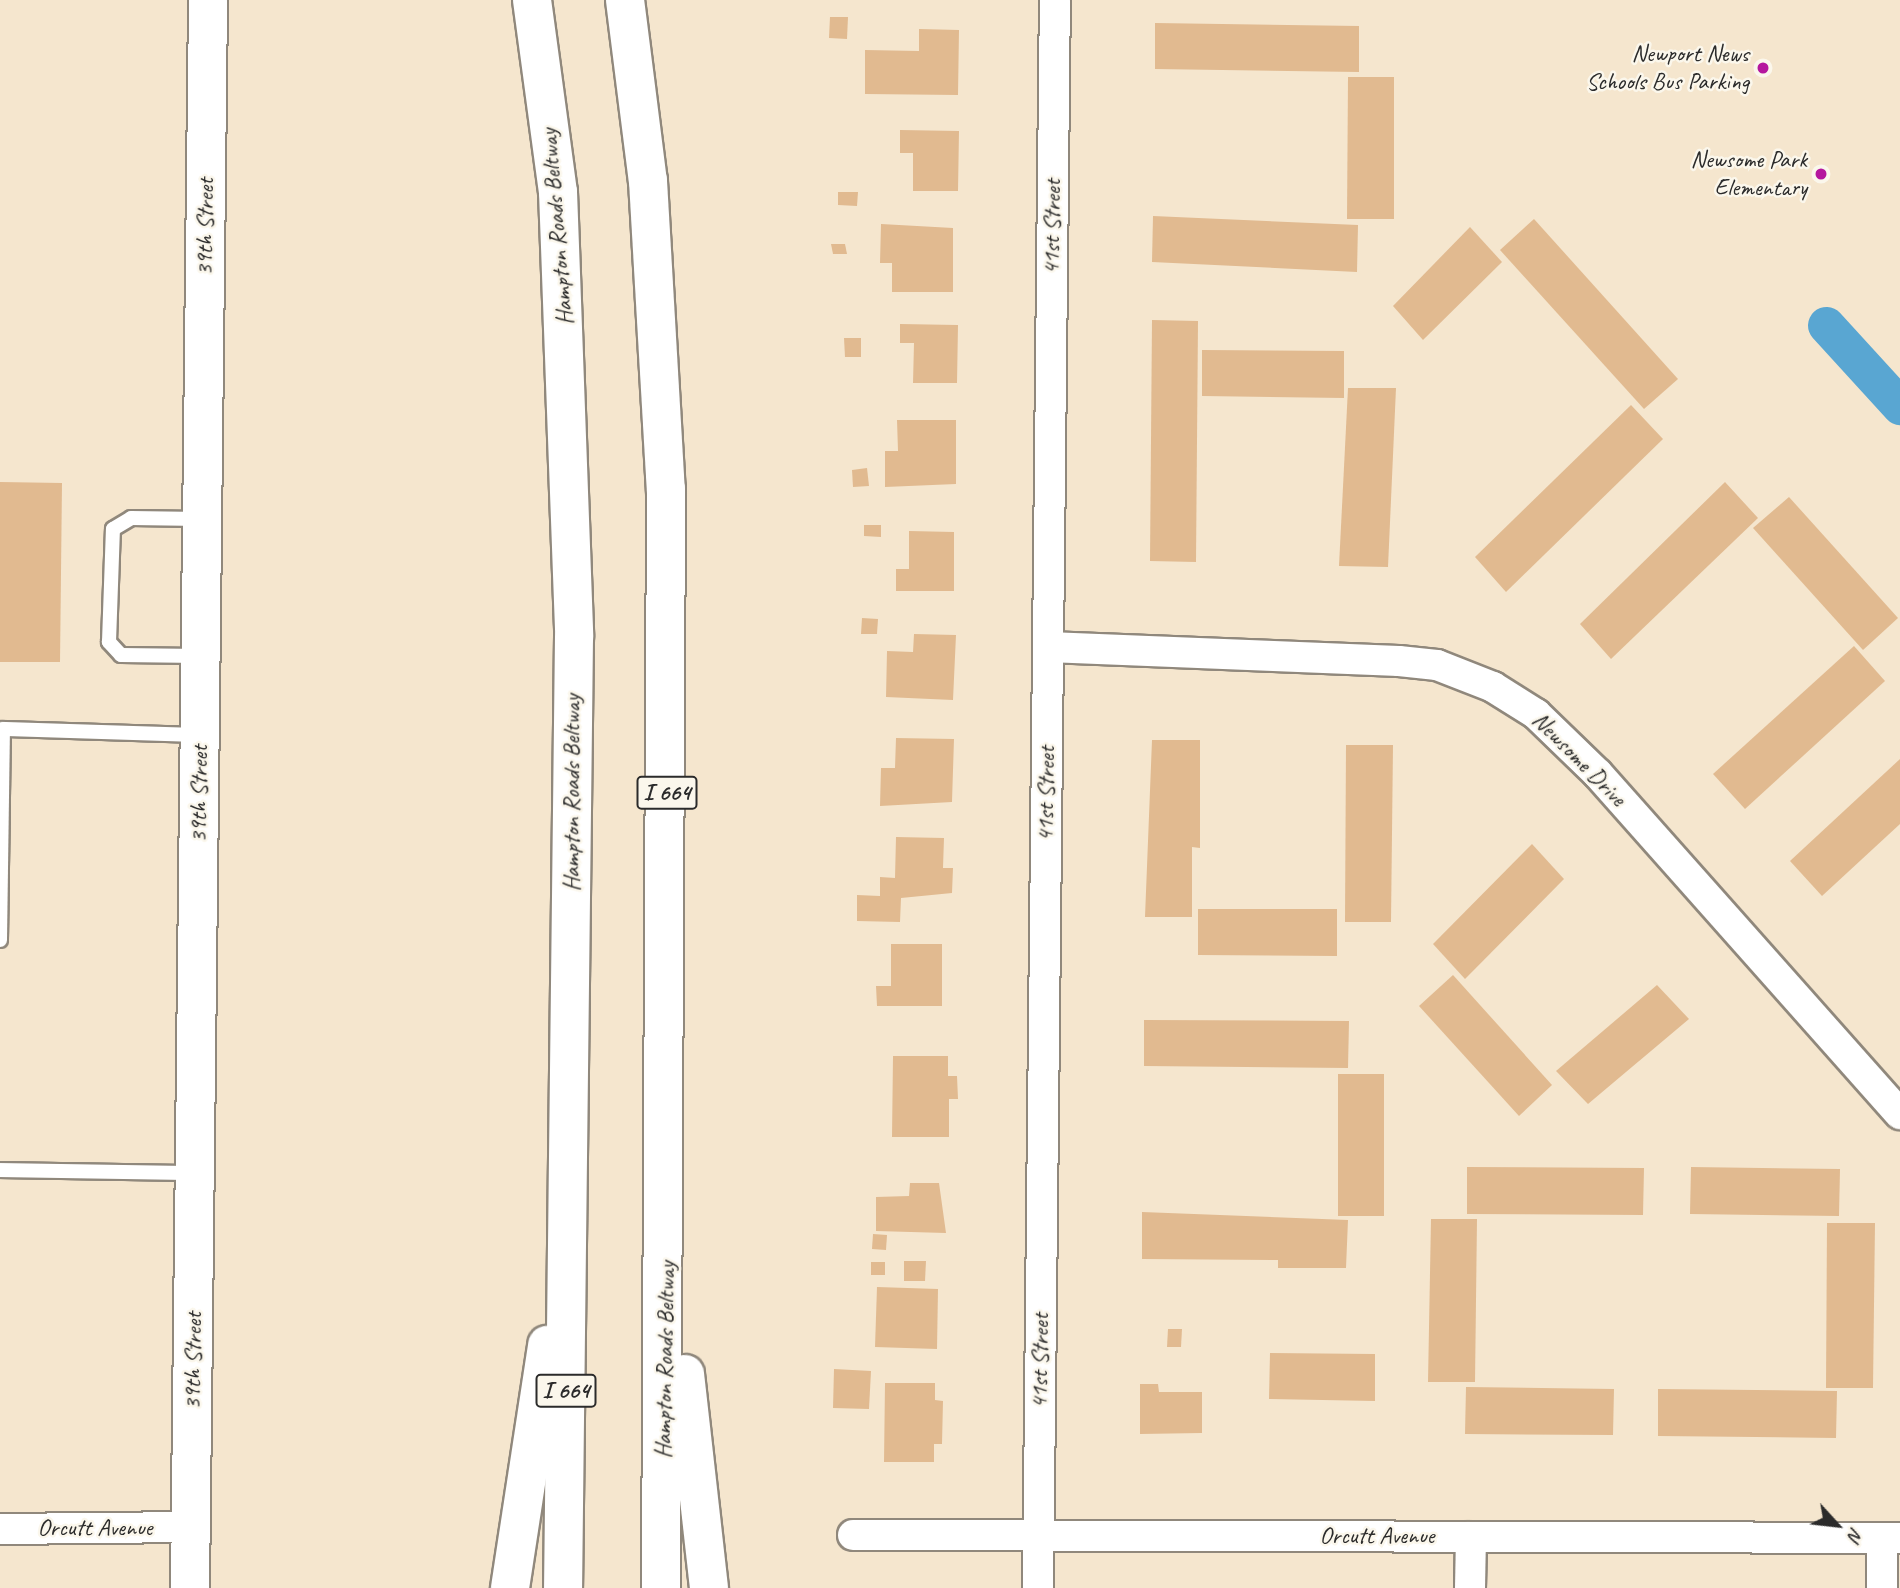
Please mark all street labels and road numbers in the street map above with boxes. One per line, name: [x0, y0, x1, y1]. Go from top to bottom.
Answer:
street label: Hampton Roads Beltway: [534, 128, 580, 326]
street label: 39th Street: [190, 177, 220, 277]
street label: 41st Street: [1037, 179, 1067, 275]
street label: Hampton Roads Beltway: [558, 695, 586, 891]
street label: Newsome Drive: [1526, 706, 1632, 812]
street label: 39th Street: [184, 744, 214, 844]
street label: 41st Street: [1031, 746, 1061, 842]
road number: I 664: [636, 774, 698, 813]
street label: Hampton Roads Beltway: [649, 1262, 681, 1458]
street label: 39th Street: [178, 1311, 208, 1411]
street label: 41st Street: [1025, 1313, 1055, 1409]
road number: I 664: [534, 1372, 598, 1410]
street label: Orcutt Avenue: [38, 1514, 152, 1542]
street label: Orcutt Avenue: [1320, 1522, 1434, 1550]

